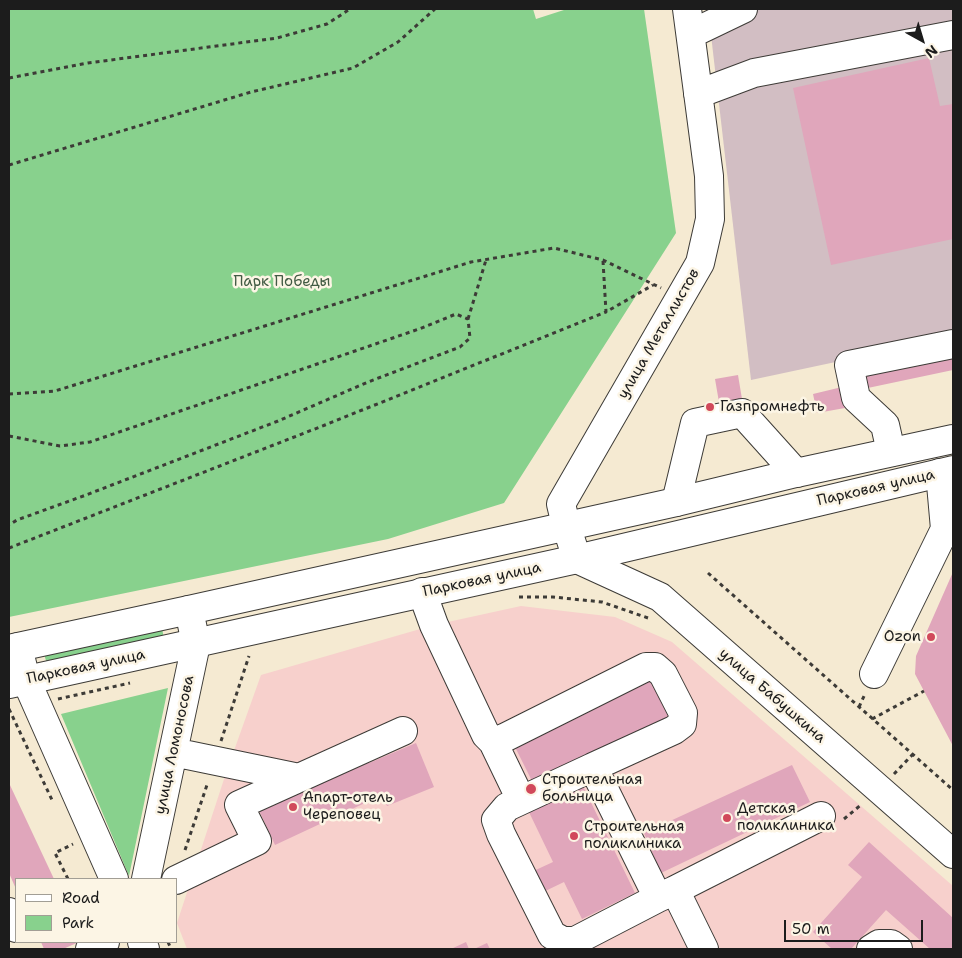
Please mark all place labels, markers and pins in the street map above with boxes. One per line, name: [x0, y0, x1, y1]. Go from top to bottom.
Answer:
place label: Газпромнефть: [720, 398, 825, 416]
marker: Газпромнефть: [704, 401, 716, 413]
place label: Ozon: [884, 628, 921, 646]
marker: Ozon: [925, 631, 937, 643]
place label: Строительная больница: [542, 771, 642, 806]
marker: Строительная больница: [524, 782, 538, 796]
place label: Апарт-отель Череповец: [303, 789, 393, 824]
place label: Детская поликлиника: [737, 800, 834, 835]
marker: Апарт-отель Череповец: [287, 801, 299, 813]
marker: Детская поликлиника: [721, 812, 733, 824]
place label: Строительная поликлиника: [584, 818, 684, 853]
marker: Строительная поликлиника: [568, 830, 580, 842]

